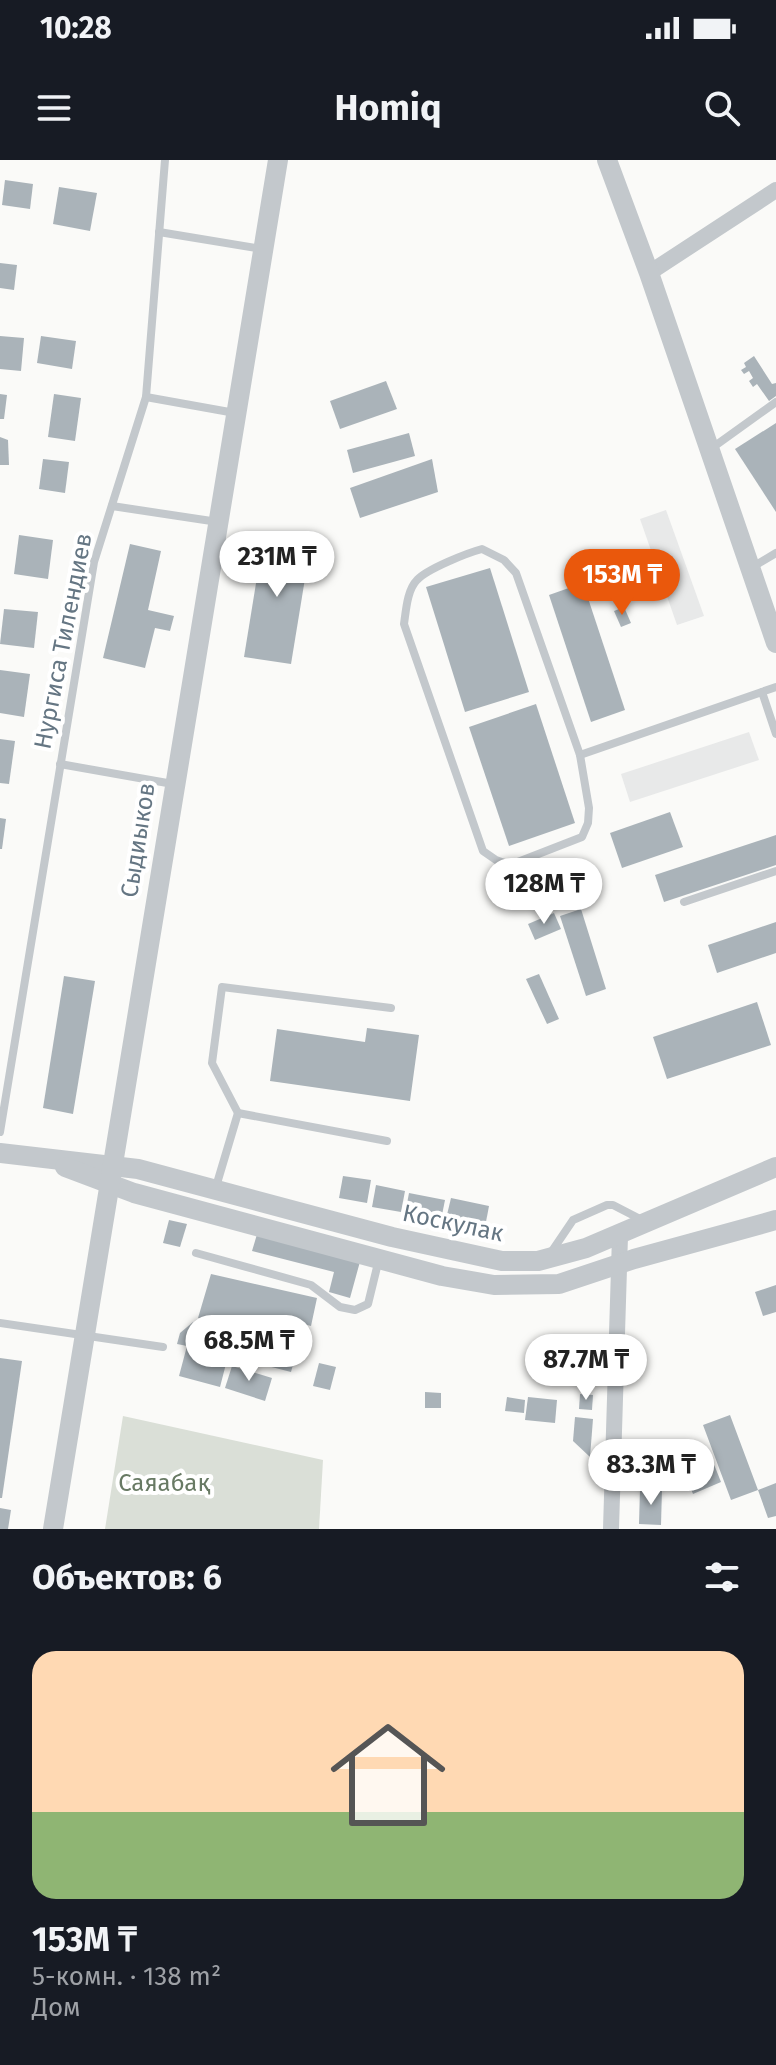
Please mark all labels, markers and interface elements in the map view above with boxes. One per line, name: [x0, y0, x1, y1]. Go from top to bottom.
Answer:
text: 10:28: [40, 10, 112, 46]
icon: menu: [32, 86, 76, 130]
text: Homiq: [334, 86, 442, 130]
icon: search: [700, 86, 744, 130]
street label: Нургиса Тилендиев: [28, 531, 98, 751]
pin: 231M ₸: [212, 531, 342, 599]
text: 231M ₸: [237, 541, 317, 572]
pin: 153M ₸: [557, 549, 687, 617]
text: 153M ₸: [582, 559, 662, 590]
street label: Сыдиыков: [115, 781, 161, 899]
pin: 128M ₸: [479, 858, 609, 926]
text: 128M ₸: [503, 868, 585, 899]
street label: Коскулак: [400, 1199, 507, 1247]
pin: 68.5M ₸: [175, 1315, 323, 1383]
text: 68.5M ₸: [203, 1325, 295, 1356]
pin: 87.7M ₸: [512, 1334, 660, 1402]
text: 87.7M ₸: [543, 1344, 629, 1375]
pin: 83.3M ₸: [577, 1439, 725, 1507]
text: 83.3M ₸: [606, 1449, 696, 1480]
park label: Саяабақ: [118, 1469, 210, 1497]
icon: filters: [700, 1555, 744, 1599]
text: Объектов: 6: [32, 1557, 222, 1598]
icon: home: [316, 1703, 460, 1847]
text: 153M ₸: [32, 1919, 137, 1960]
text: 5-комн. · 138 m²: [32, 1961, 221, 1992]
text: Дом: [32, 1992, 81, 2023]

